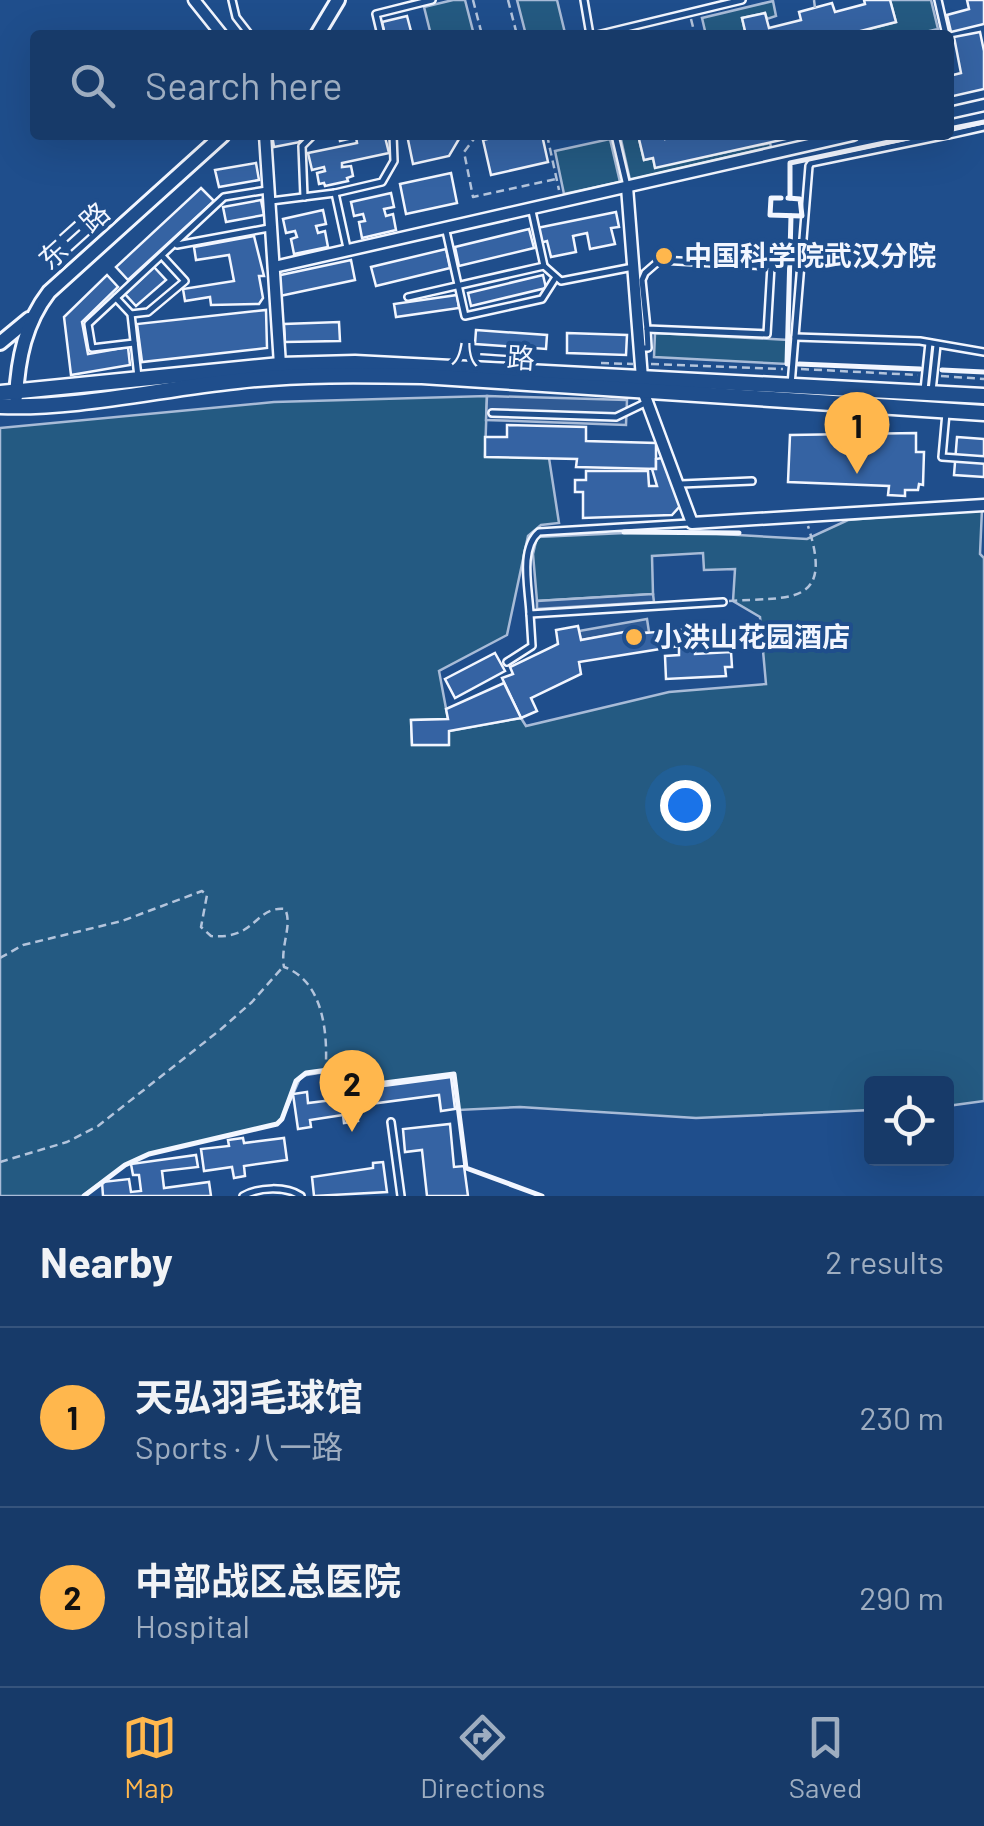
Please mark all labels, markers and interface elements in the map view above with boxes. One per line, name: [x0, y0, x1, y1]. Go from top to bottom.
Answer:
search box: [30, 30, 954, 140]
icon: search: [65, 58, 120, 113]
text: Search here: [145, 62, 343, 108]
street label: 东三路: [31, 195, 116, 276]
place label: 中国科学院武汉分院: [684, 238, 936, 272]
marker: 中国科学院武汉分院: [653, 245, 675, 267]
street label: 八一路: [450, 335, 536, 375]
pin: 1: [824, 392, 890, 474]
place label: 小洪山花园酒店: [654, 619, 850, 653]
marker: 小洪山花园酒店: [623, 626, 645, 648]
your location: [660, 780, 711, 831]
pin: 2: [320, 1050, 384, 1132]
map controls: [864, 1076, 954, 1166]
button: locate: [864, 1076, 954, 1166]
text: Nearby: [40, 1236, 173, 1286]
text: 2 results: [825, 1242, 944, 1280]
text: 天弘羽毛球馆: [135, 1373, 363, 1419]
text: 1: [67, 1398, 78, 1436]
text: 230 m: [860, 1398, 944, 1436]
text: Sports · 八一路: [135, 1427, 343, 1465]
text: 中部战区总医院: [135, 1557, 401, 1603]
text: 2: [64, 1578, 81, 1616]
text: 290 m: [859, 1578, 944, 1616]
text: Hospital: [135, 1606, 250, 1644]
tab: Map: [122, 1710, 177, 1804]
tab: Directions: [420, 1710, 545, 1804]
tab: Saved: [789, 1710, 862, 1804]

